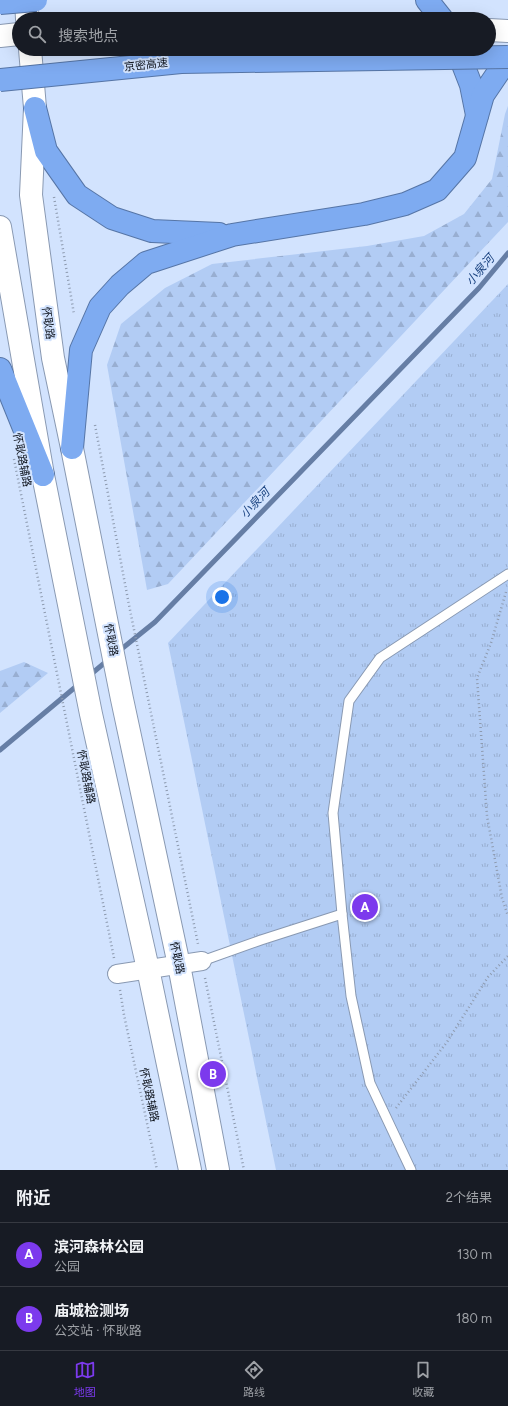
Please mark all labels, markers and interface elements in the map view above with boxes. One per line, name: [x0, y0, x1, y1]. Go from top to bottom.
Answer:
search box: [12, 12, 496, 56]
icon: search: [26, 23, 48, 45]
text: 搜索地点: [58, 27, 118, 45]
street label: 京密高速: [123, 56, 169, 74]
water label: 小泉河: [463, 250, 498, 288]
street label: 怀耿路: [39, 306, 57, 340]
street label: 怀耿路辅路: [10, 432, 34, 488]
water label: 小泉河: [237, 484, 274, 521]
your location: [212, 587, 232, 607]
street label: 怀耿路: [101, 623, 121, 657]
street label: 怀耿路辅路: [74, 749, 98, 805]
pin: A: [352, 892, 378, 922]
street label: 怀耿路: [167, 941, 187, 975]
pin: B: [200, 1059, 226, 1089]
street label: 怀耿路辅路: [137, 1067, 161, 1123]
text: 附近: [16, 1188, 50, 1208]
text: 2个结果: [446, 1190, 492, 1205]
text: 滨河森林公园: [54, 1238, 144, 1256]
text: A: [24, 1247, 34, 1262]
text: 130 m: [457, 1247, 492, 1262]
text: 公园: [54, 1259, 80, 1274]
text: 庙城检测场: [54, 1302, 129, 1320]
text: B: [25, 1311, 33, 1326]
text: 180 m: [456, 1311, 492, 1326]
text: 公交站 · 怀耿路: [54, 1323, 142, 1338]
tab: 地图: [74, 1359, 96, 1399]
tab: 路线: [243, 1359, 265, 1399]
tab: 收藏: [412, 1359, 434, 1399]

